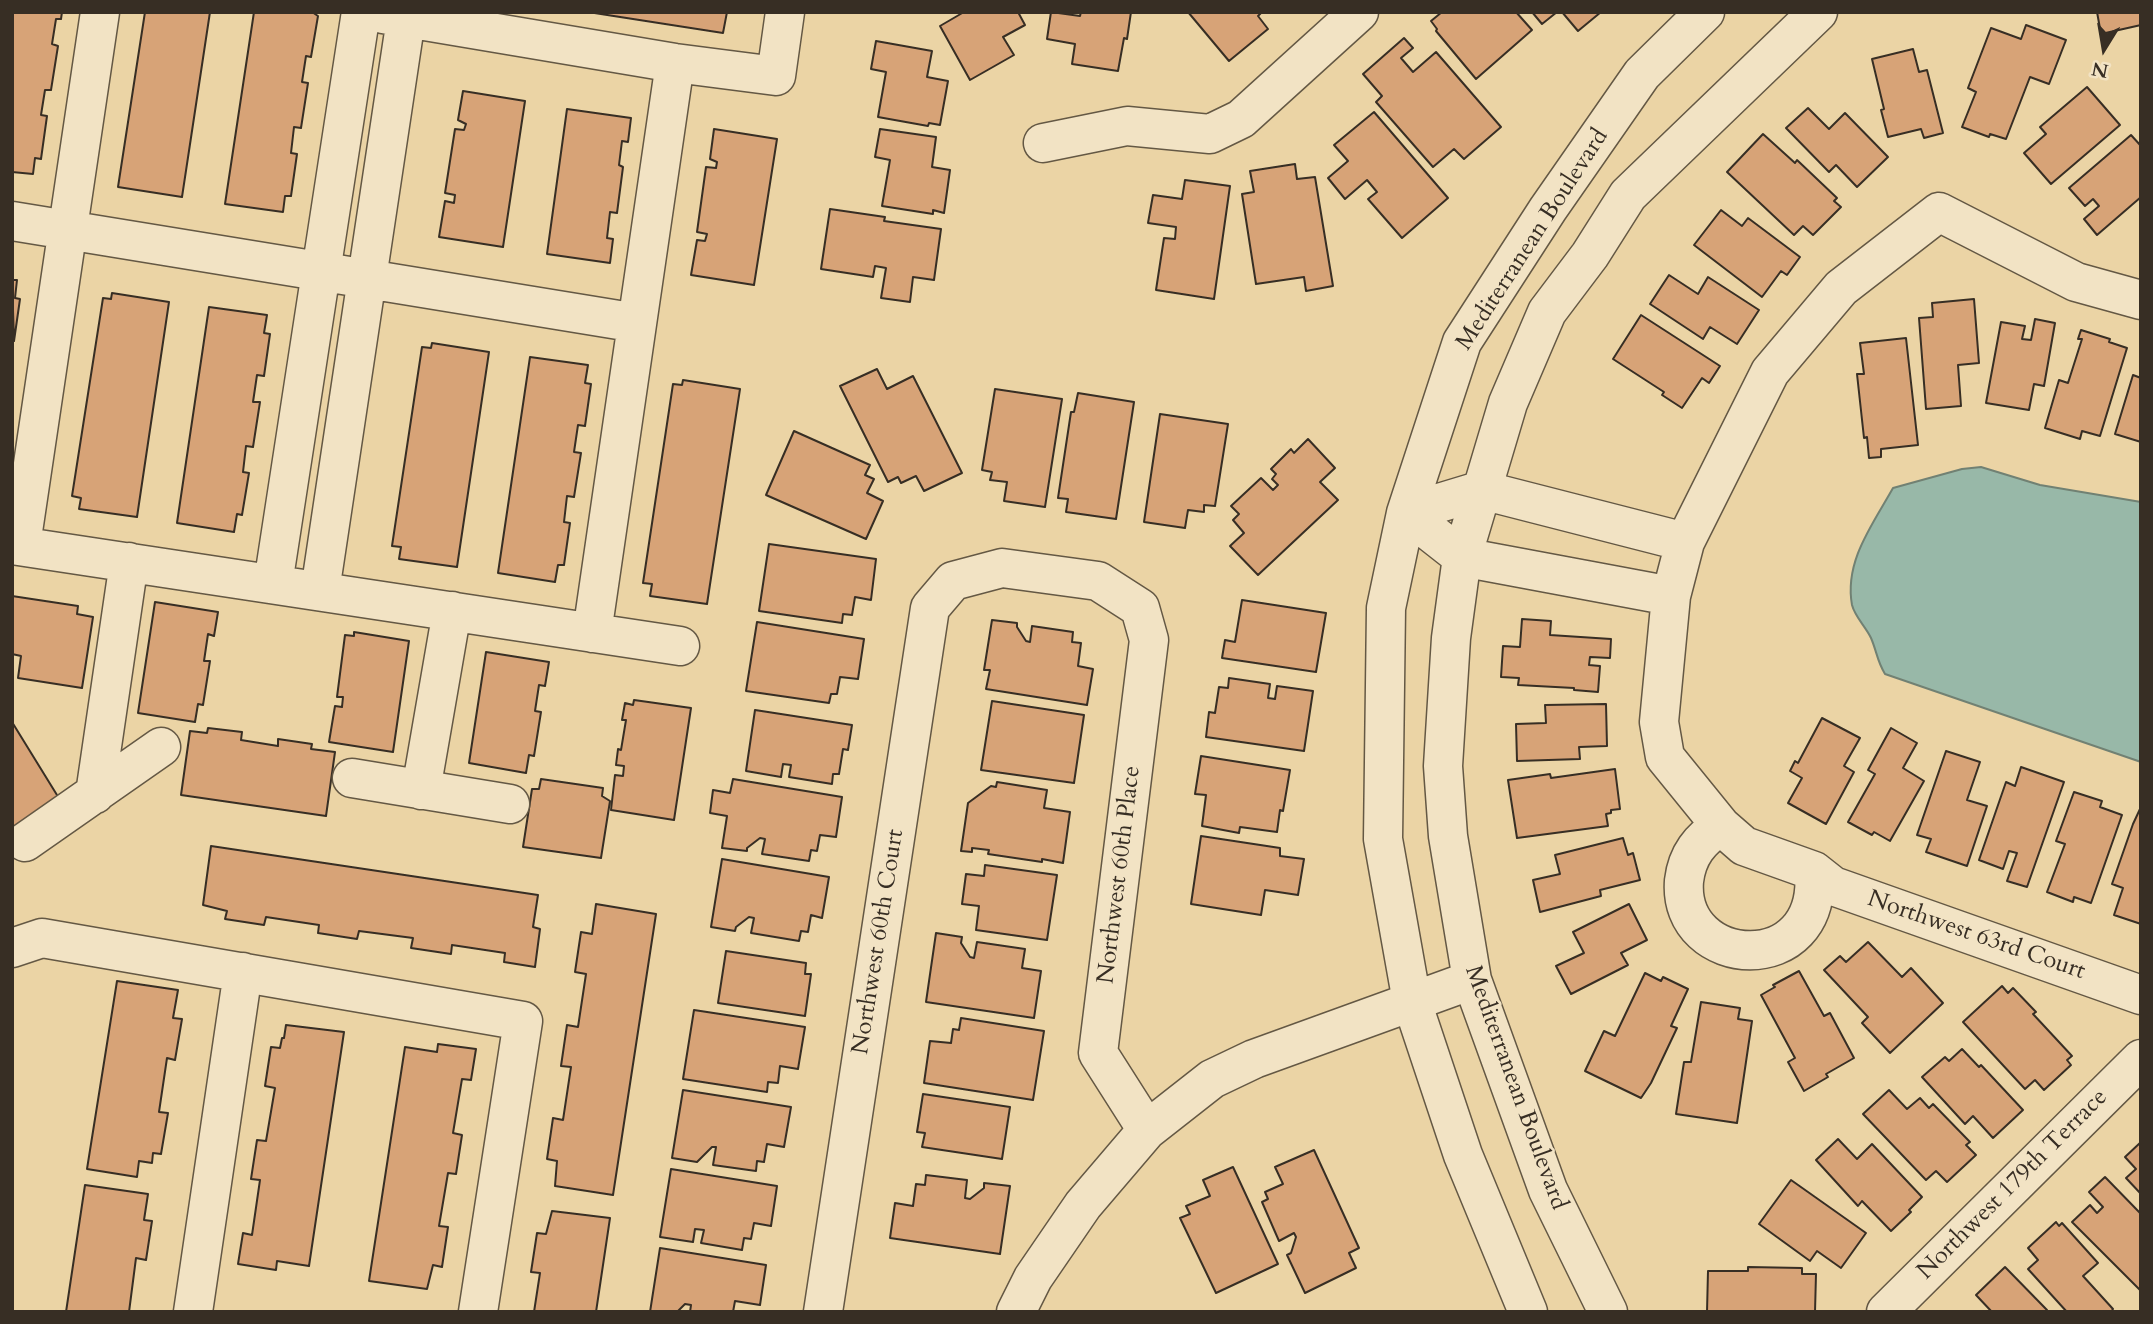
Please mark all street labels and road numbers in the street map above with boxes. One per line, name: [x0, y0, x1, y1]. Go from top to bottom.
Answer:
street label: Mediterranean Boulevard: [1451, 124, 1615, 356]
street label: Northwest 60th Place: [1092, 764, 1148, 986]
street label: Northwest 60th Court: [847, 827, 911, 1057]
street label: Northwest 63rd Court: [1863, 885, 2089, 987]
street label: Mediterranean Boulevard: [1457, 962, 1573, 1214]
street label: Northwest 179th Terrace: [1912, 1084, 2114, 1286]

